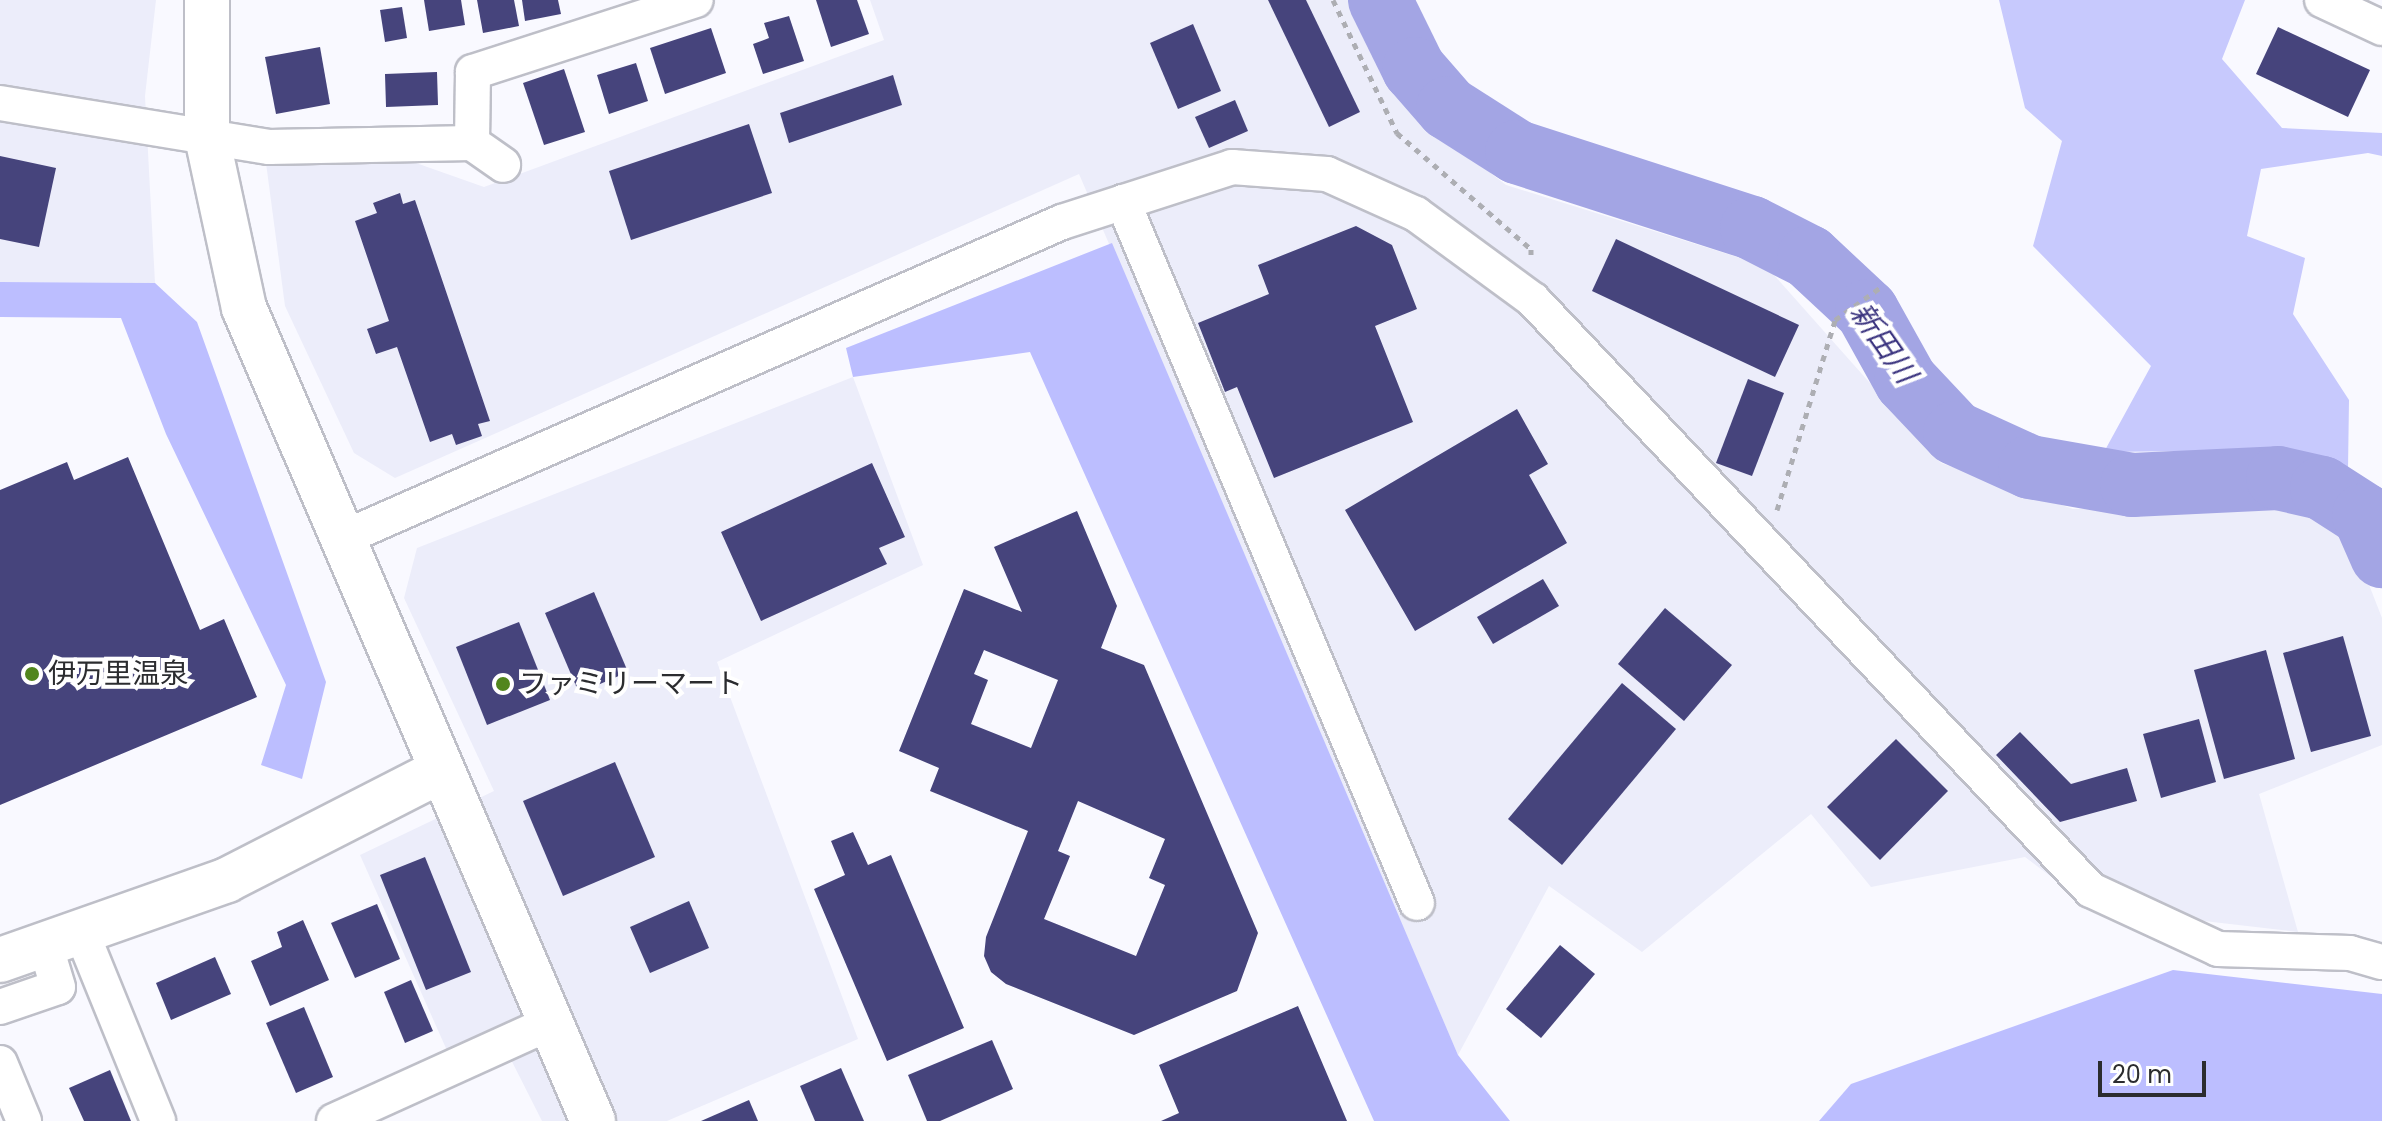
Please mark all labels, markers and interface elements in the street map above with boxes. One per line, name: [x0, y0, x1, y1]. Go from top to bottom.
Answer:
water label: 新田川: [1842, 296, 1924, 390]
place label: 伊万里温泉: [48, 657, 188, 691]
marker: 伊万里温泉: [23, 665, 41, 683]
place label: ファミリーマート: [519, 667, 743, 701]
marker: ファミリーマート: [494, 675, 512, 693]
scale bar: [2102, 1045, 2210, 1095]
text: 20 m: [2112, 1058, 2172, 1091]

